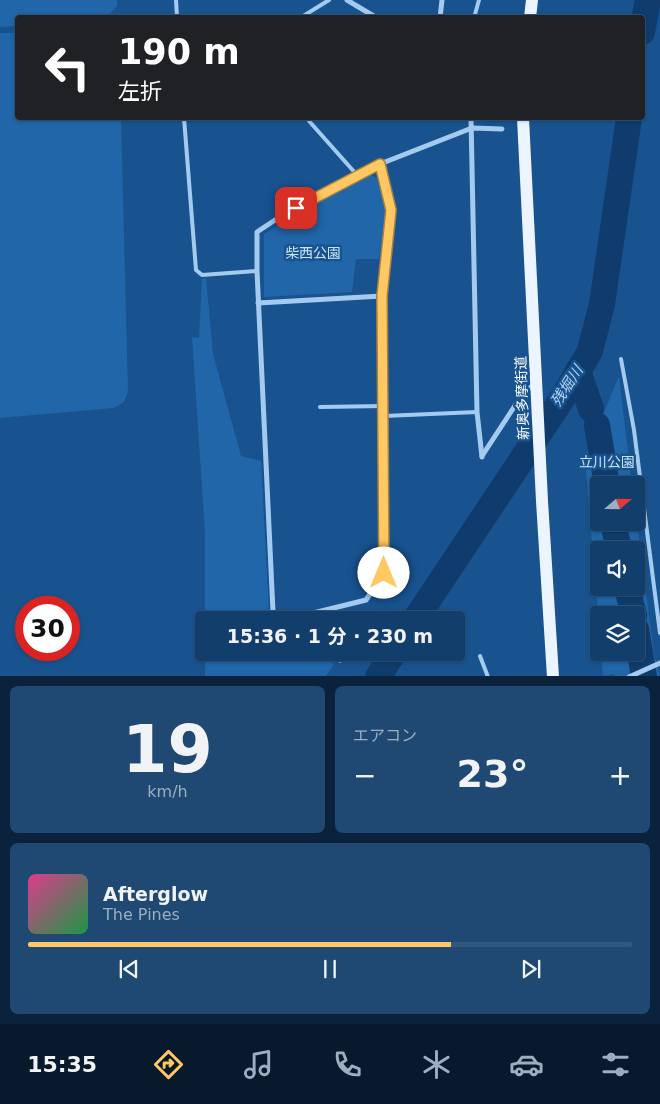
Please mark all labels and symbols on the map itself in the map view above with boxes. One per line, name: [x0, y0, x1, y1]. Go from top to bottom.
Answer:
pin: [275, 187, 317, 229]
park label: 柴西公園: [285, 245, 341, 261]
street label: 新奥多摩街道: [513, 356, 531, 440]
water label: 残堀川: [547, 361, 588, 410]
park label: 立川公園: [579, 454, 635, 470]
north arrow: [590, 476, 645, 531]
position arrow: [357, 546, 409, 598]
speed limit sign: 30: [15, 596, 80, 661]

